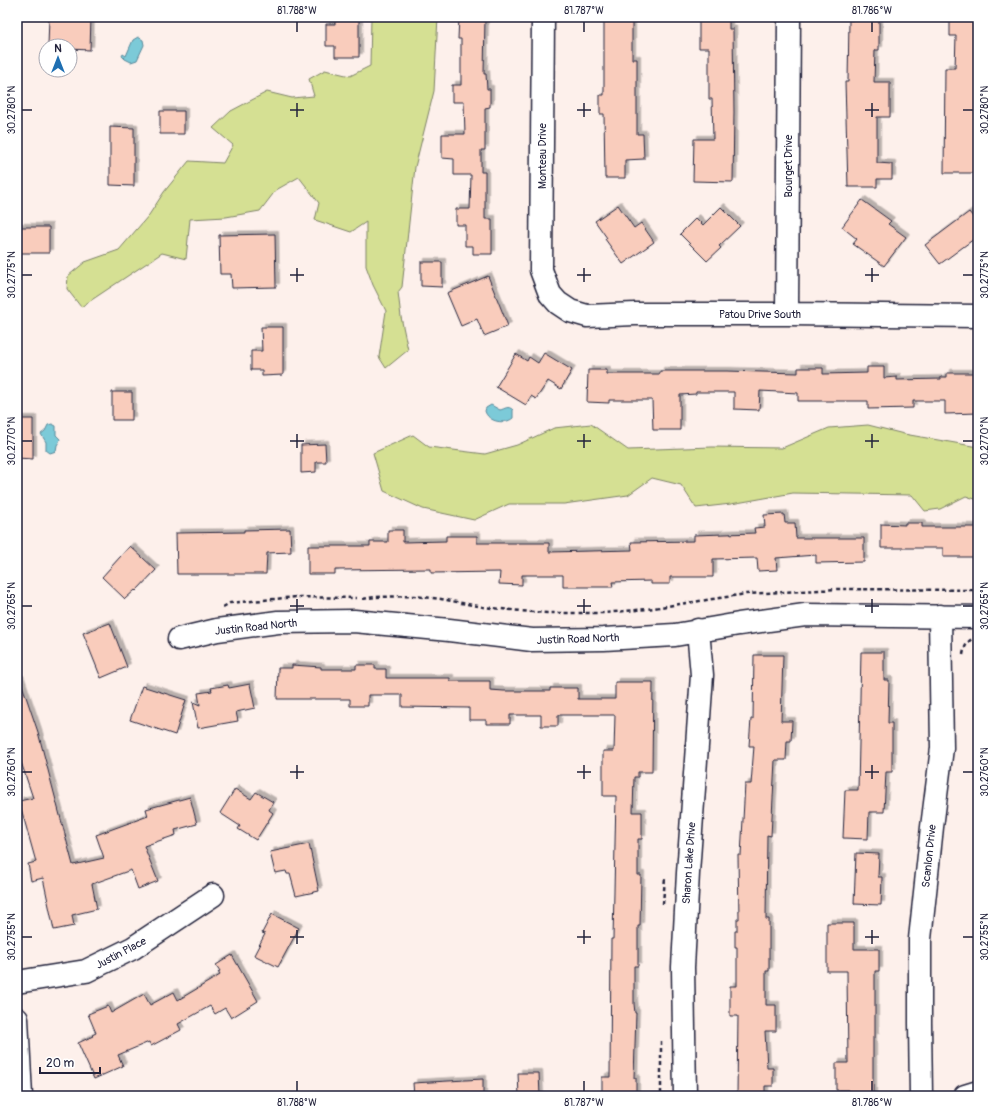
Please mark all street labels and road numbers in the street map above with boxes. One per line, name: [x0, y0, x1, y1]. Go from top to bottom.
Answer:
street label: Monteau Drive: [536, 122, 549, 189]
street label: Bourget Drive: [782, 134, 795, 197]
street label: Patou Drive South: [719, 308, 801, 321]
street label: Justin Road North: [214, 616, 298, 638]
street label: Justin Road North: [536, 631, 620, 647]
street label: Sharon Lake Drive: [680, 821, 698, 904]
street label: Scanlon Drive: [919, 823, 939, 888]
street label: Justin Place: [93, 934, 149, 972]

